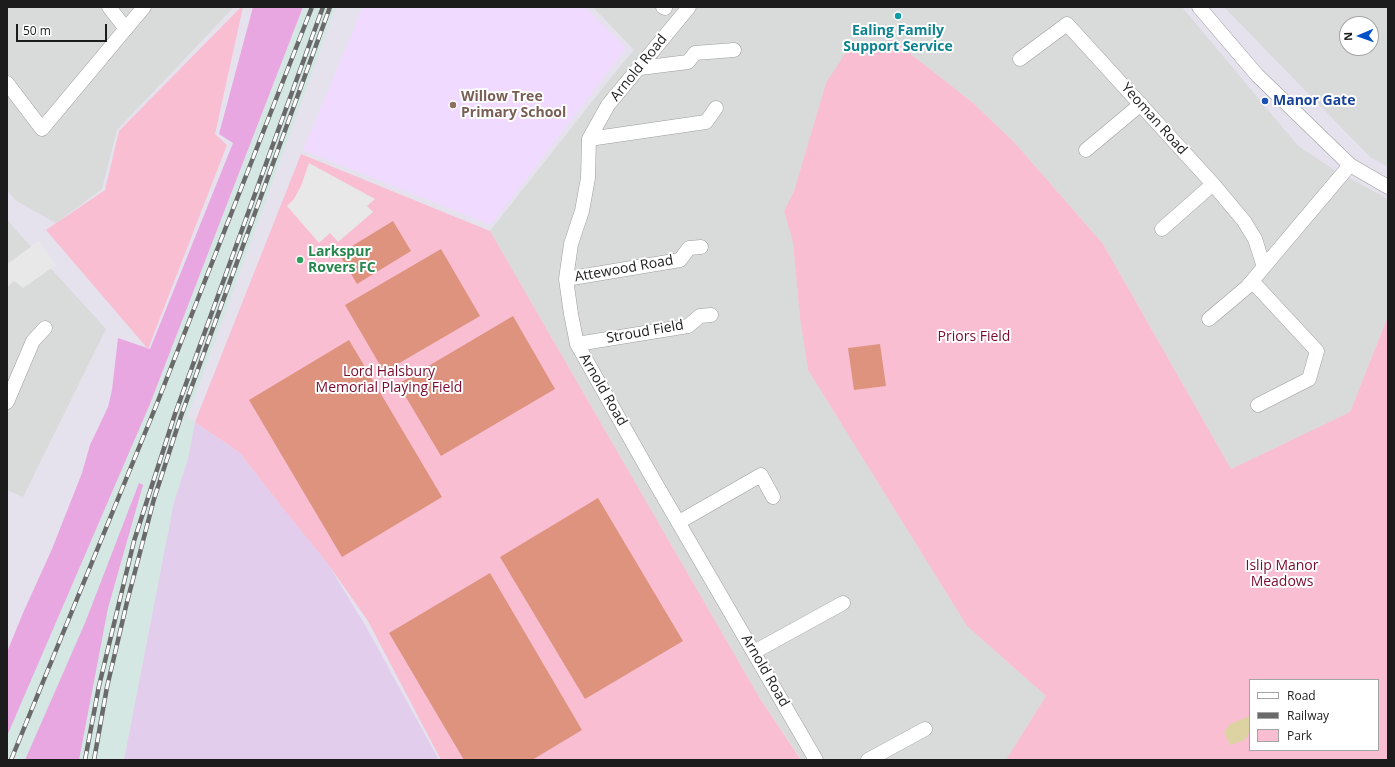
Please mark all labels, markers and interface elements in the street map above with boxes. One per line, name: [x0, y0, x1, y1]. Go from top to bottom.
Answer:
marker: Ealing Family Support Service: [893, 11, 903, 21]
scale bar: [18, 16, 109, 42]
north arrow: [1339, 16, 1379, 56]
text: 50 m: [23, 22, 51, 39]
place label: Ealing Family Support Service: [843, 23, 953, 56]
street label: Arnold Road: [607, 31, 671, 105]
text: N: [1340, 32, 1355, 41]
street label: Yeoman Road: [1117, 80, 1191, 158]
place label: Willow Tree Primary School: [461, 89, 566, 122]
place label: Manor Gate: [1273, 93, 1355, 109]
marker: Manor Gate: [1260, 96, 1270, 106]
marker: Willow Tree Primary School: [448, 100, 458, 110]
place label: Larkspur Rovers FC: [308, 244, 376, 276]
street label: Attewood Road: [573, 252, 675, 286]
marker: Larkspur Rovers FC: [295, 255, 305, 265]
street label: Stroud Field: [605, 317, 685, 347]
park label: Priors Field: [938, 329, 1010, 345]
street label: Arnold Road: [576, 351, 630, 429]
park label: Lord Halsbury Memorial Playing Field: [316, 364, 462, 396]
park label: Islip Manor Meadows: [1246, 558, 1318, 590]
street label: Arnold Road: [738, 632, 792, 710]
legend: [1249, 679, 1379, 751]
text: Road: [1287, 687, 1316, 704]
text: Railway: [1287, 707, 1329, 724]
text: Park: [1287, 727, 1312, 744]

